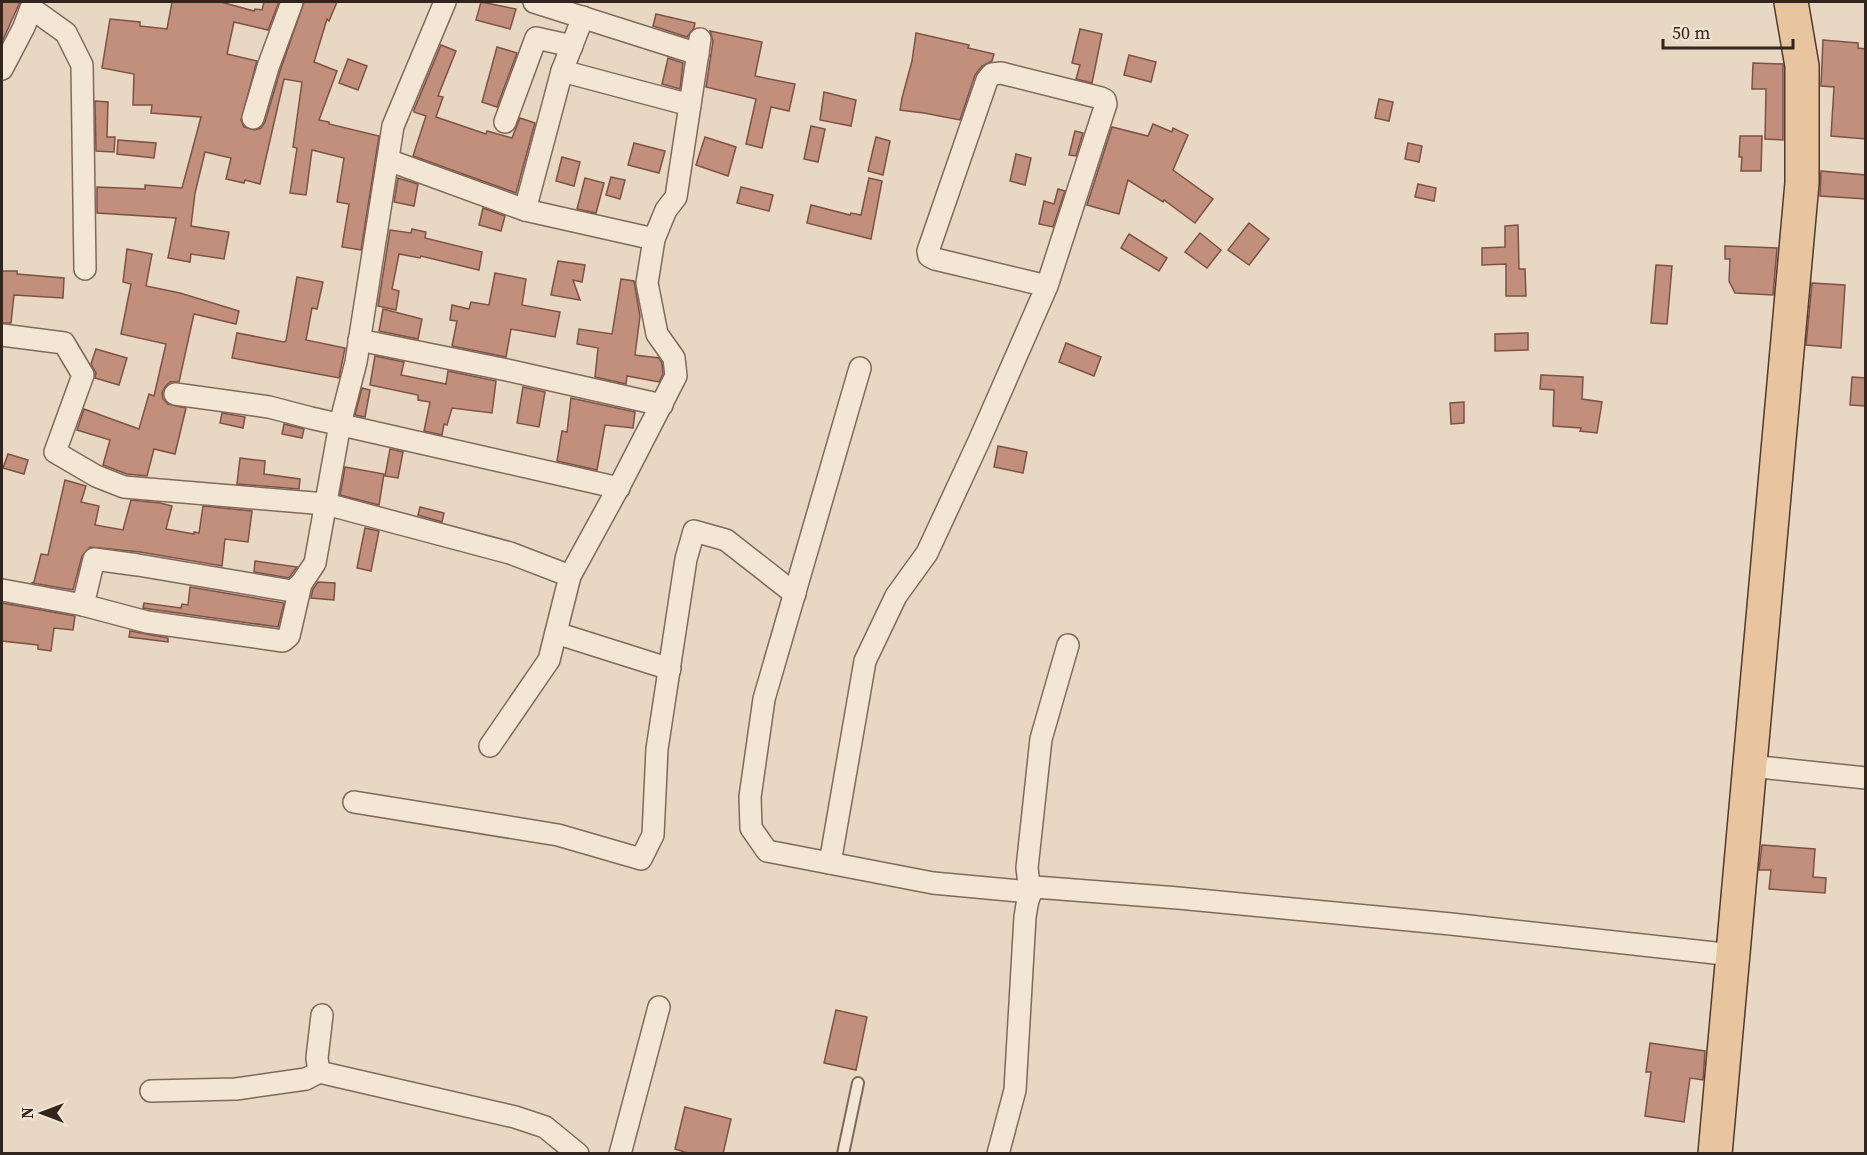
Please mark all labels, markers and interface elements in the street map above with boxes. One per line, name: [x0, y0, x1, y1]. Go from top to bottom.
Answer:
scale bar: [1663, 12, 1794, 50]
text: 50 m: [1672, 20, 1710, 45]
north arrow: [12, 1083, 72, 1143]
text: N: [16, 1107, 38, 1119]

